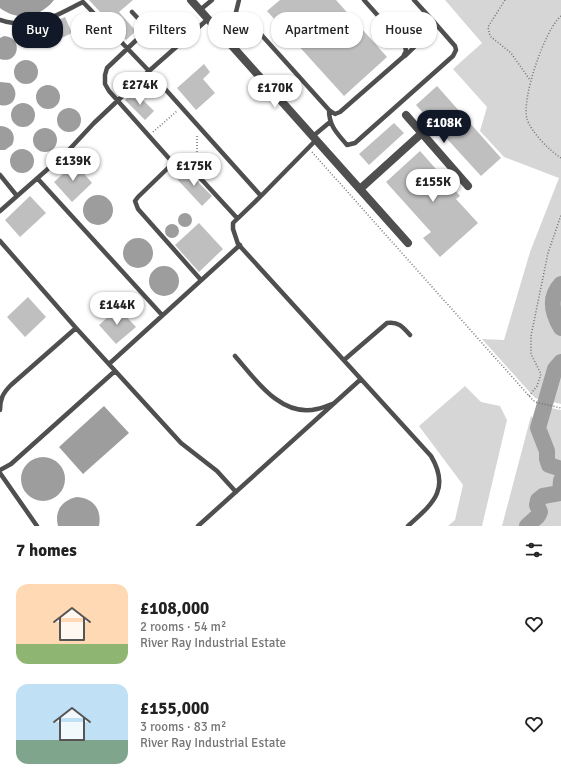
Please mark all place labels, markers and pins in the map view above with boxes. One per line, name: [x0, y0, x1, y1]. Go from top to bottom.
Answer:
pin: £274K: [112, 72, 168, 106]
pin: £170K: [247, 75, 303, 109]
pin: £108K: [416, 110, 472, 144]
pin: £139K: [45, 148, 101, 182]
pin: £175K: [166, 153, 222, 187]
pin: £155K: [405, 169, 461, 203]
pin: £144K: [89, 292, 145, 326]

